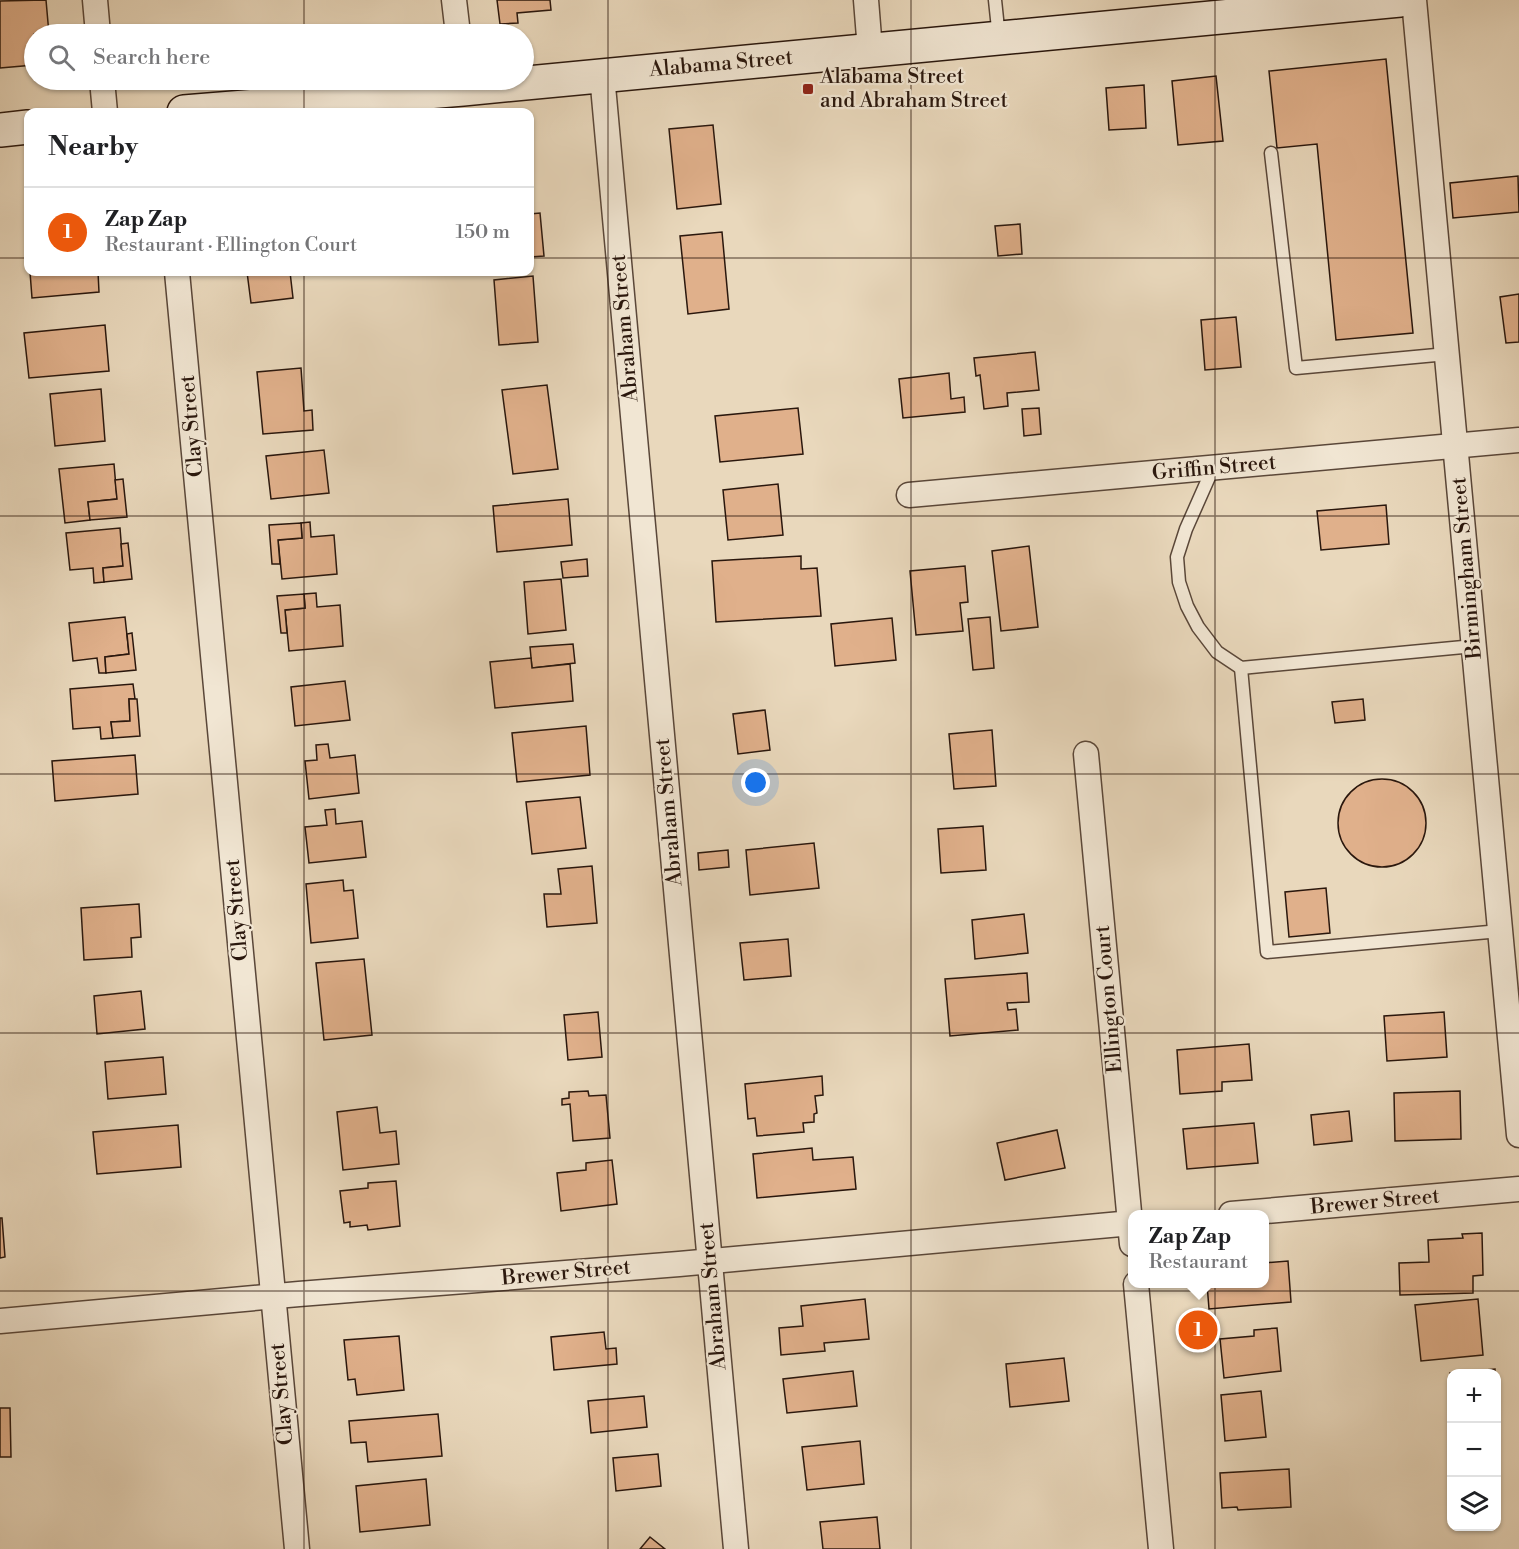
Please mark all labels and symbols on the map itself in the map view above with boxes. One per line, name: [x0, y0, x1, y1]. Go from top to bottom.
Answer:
street label: Alabama Street: [647, 45, 795, 83]
place label: Alabama Street and Abraham Street: [819, 64, 1008, 114]
marker: Alabama Street and Abraham Street: [801, 82, 815, 96]
street label: Abraham Street: [606, 252, 645, 404]
street label: Clay Street: [175, 373, 209, 478]
street label: Griffin Street: [1151, 450, 1278, 486]
street label: Birmingham Street: [1446, 475, 1488, 661]
street label: Abraham Street: [650, 736, 689, 888]
your location: [741, 768, 770, 797]
street label: Clay Street: [220, 857, 254, 962]
street label: Ellington Court: [1090, 923, 1128, 1074]
street label: Brewer Street: [1308, 1183, 1441, 1221]
street label: Abraham Street: [694, 1220, 733, 1372]
street label: Brewer Street: [499, 1254, 632, 1292]
pin: 1: [1178, 1308, 1218, 1352]
street label: Clay Street: [265, 1341, 299, 1446]

